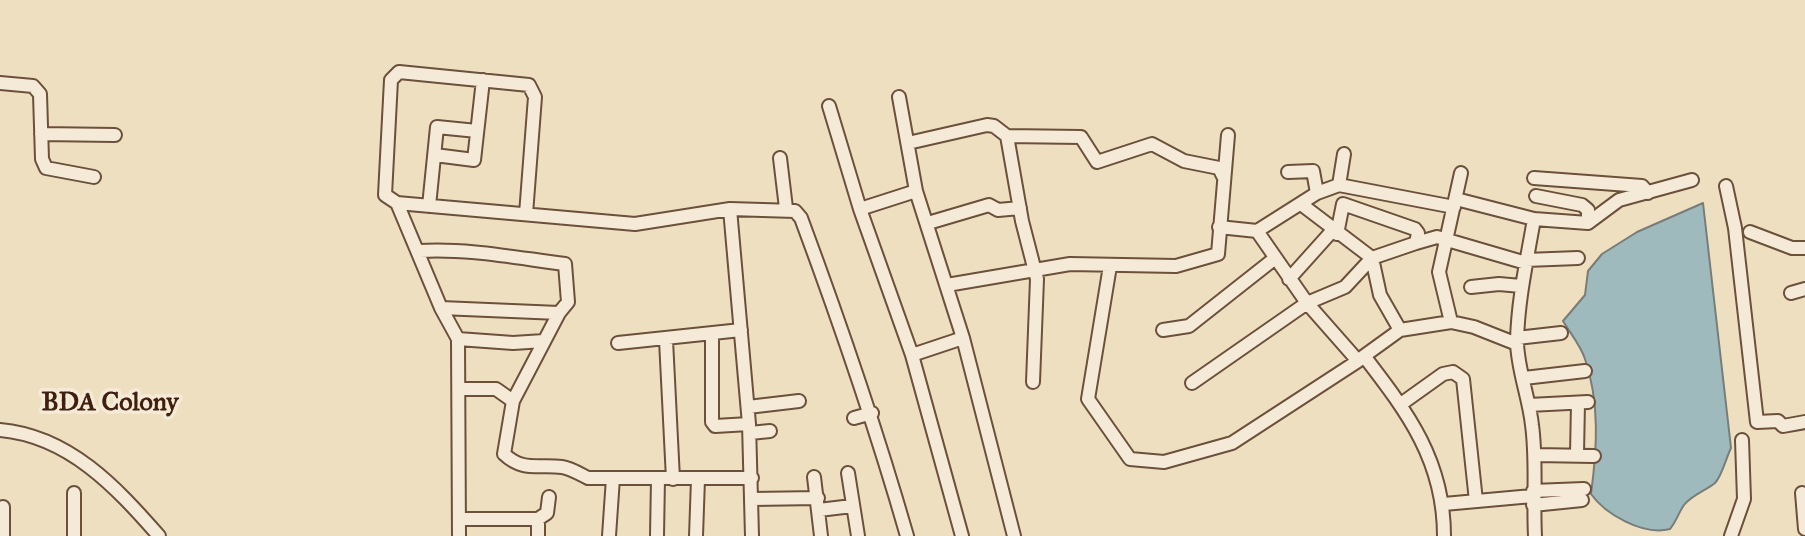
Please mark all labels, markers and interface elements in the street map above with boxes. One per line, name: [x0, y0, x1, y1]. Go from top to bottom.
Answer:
district label: BDA Colony: [41, 388, 179, 420]

